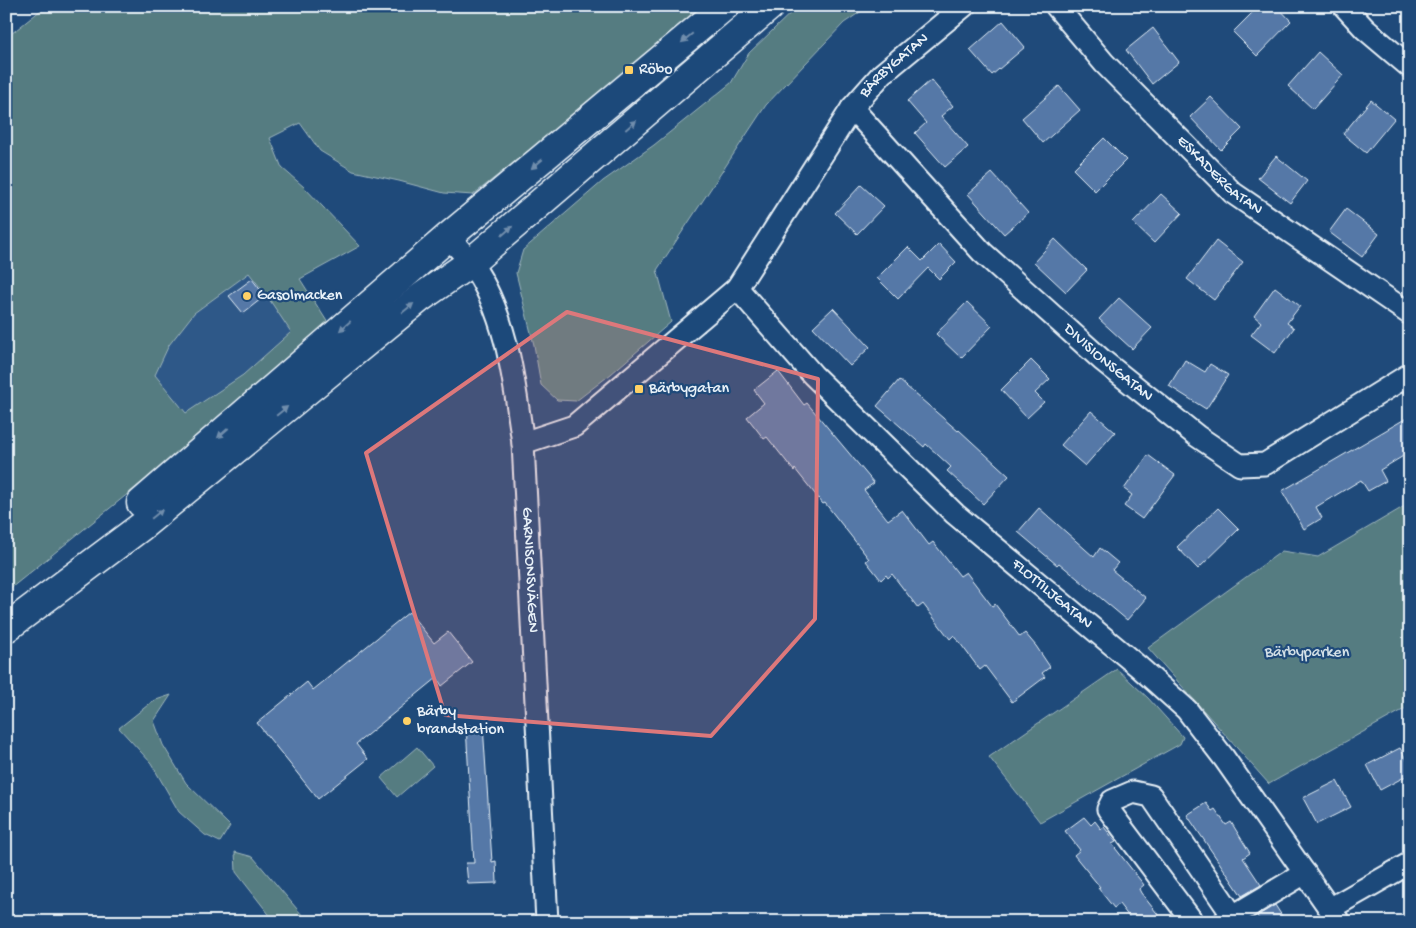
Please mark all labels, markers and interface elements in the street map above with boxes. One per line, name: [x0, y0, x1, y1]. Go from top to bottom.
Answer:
street label: BÄRBYGATAN: [855, 29, 933, 103]
one-way arrow: [681, 32, 694, 43]
place label: Röbo: [639, 61, 672, 80]
marker: Röbo: [623, 64, 635, 76]
one-way arrow: [624, 120, 637, 131]
street label: ESKADERGATAN: [1172, 132, 1266, 220]
one-way arrow: [531, 158, 544, 169]
one-way arrow: [501, 225, 513, 237]
place label: Gasolmacken: [257, 287, 343, 306]
marker: Gasolmacken: [241, 290, 253, 302]
one-way arrow: [401, 302, 414, 313]
street label: DIVISIONSGATAN: [1058, 319, 1157, 406]
one-way arrow: [340, 320, 352, 332]
place label: Bärbygatan: [648, 380, 729, 399]
marker: Bärbygatan: [633, 383, 645, 395]
one-way arrow: [276, 405, 289, 416]
one-way arrow: [216, 427, 229, 438]
street label: GARNISONSVÄGEN: [517, 507, 542, 633]
one-way arrow: [151, 509, 163, 520]
street label: FLOTTILJGATAN: [1007, 555, 1096, 634]
park label: Bärbyparken: [1264, 644, 1350, 663]
place label: Bärby brandstation: [416, 703, 505, 740]
marker: Bärby brandstation: [401, 715, 413, 727]

